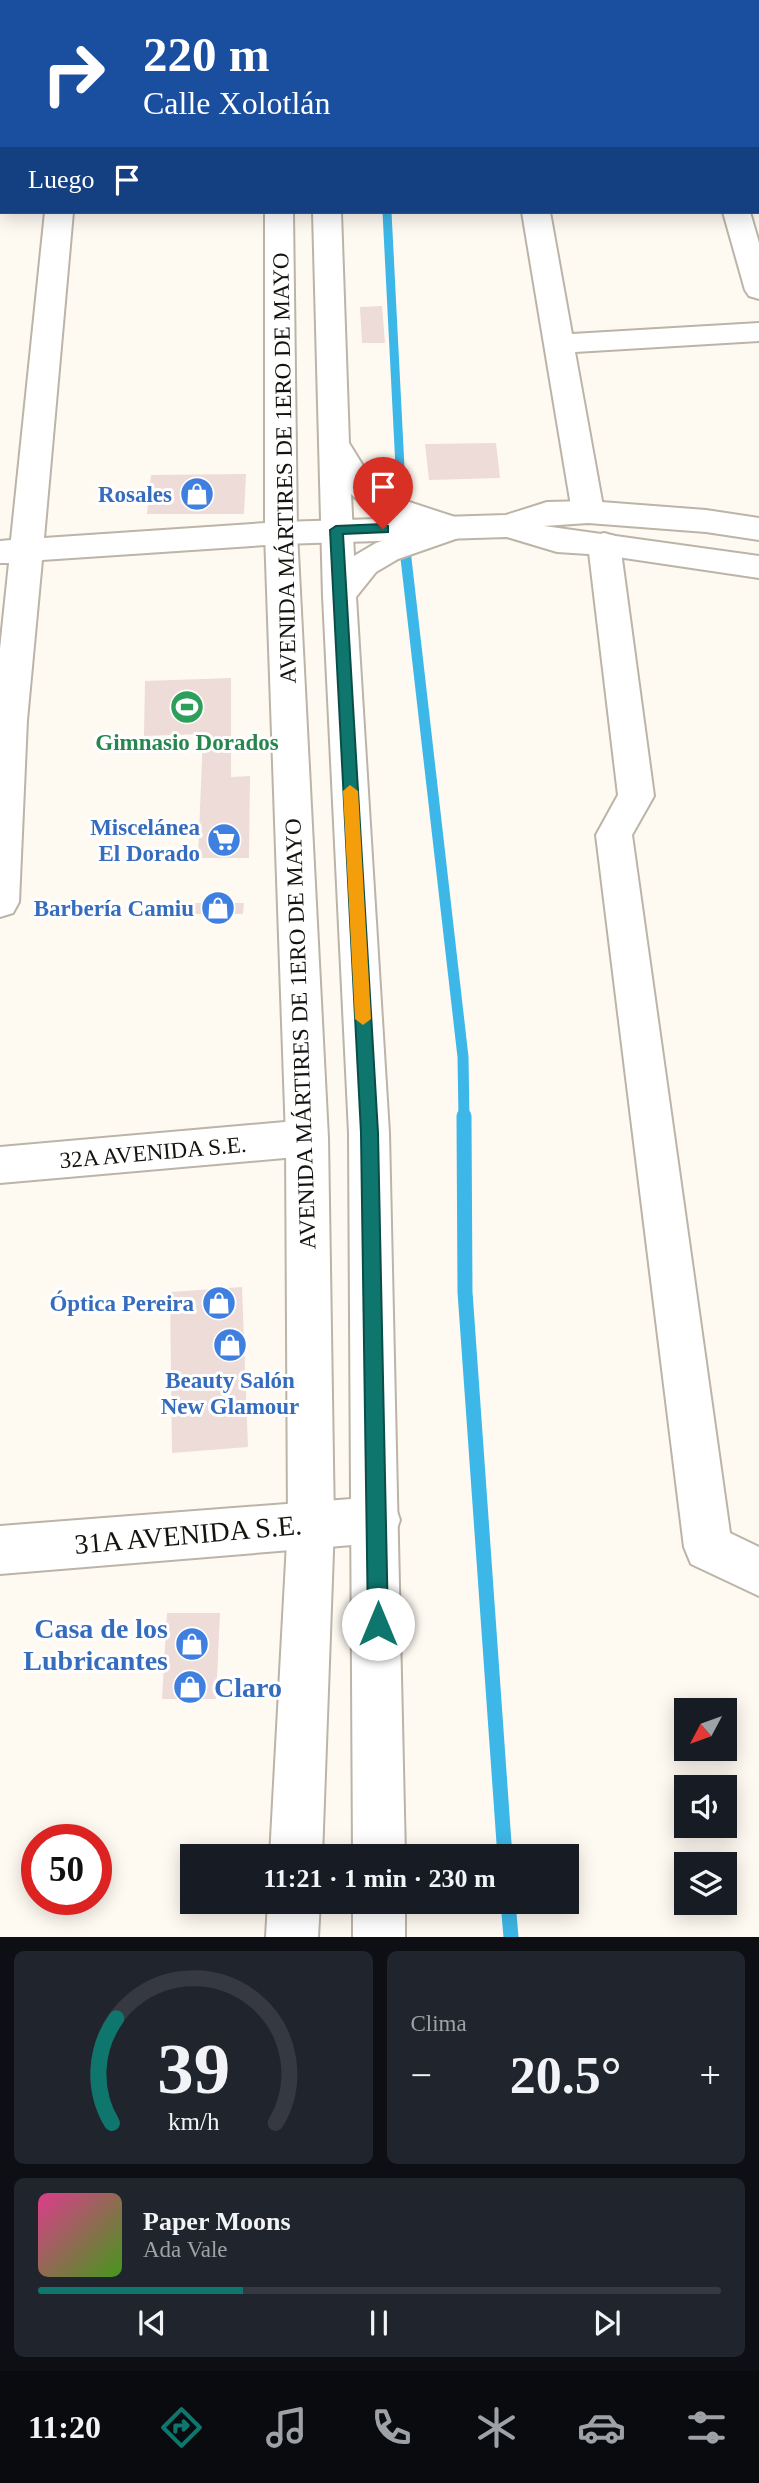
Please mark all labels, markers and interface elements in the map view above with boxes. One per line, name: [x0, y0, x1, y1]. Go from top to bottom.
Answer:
text: 220 m: [143, 27, 270, 82]
icon: right: [28, 28, 119, 119]
text: Calle Xolotlán: [143, 85, 331, 121]
icon: arrive: [108, 161, 146, 199]
text: Luego: [28, 165, 94, 194]
street label: AVENIDA MÁRTIRES DE 1ERO DE MAYO: [268, 252, 301, 684]
pin: [353, 457, 413, 529]
icon: arrive: [364, 468, 402, 506]
shop icon: Rosales: [178, 475, 216, 513]
place label: Rosales: [98, 482, 172, 507]
sports icon: Gimnasio Dorados: [168, 688, 206, 726]
place label: Gimnasio Dorados: [95, 730, 279, 755]
place label: Miscelánea El Dorado: [90, 815, 200, 866]
street label: AVENIDA MÁRTIRES DE 1ERO DE MAYO: [280, 818, 321, 1250]
supermarket icon: Miscelánea El Dorado: [205, 821, 243, 859]
shop icon: Barbería Camiu: [199, 889, 237, 927]
place label: Barbería Camiu: [34, 896, 194, 921]
street label: 32A AVENIDA S.E.: [59, 1132, 247, 1173]
shop icon: Óptica Pereira: [200, 1284, 238, 1322]
place label: Óptica Pereira: [49, 1290, 194, 1316]
shop icon: Beauty Salón New Glamour: [211, 1326, 249, 1364]
place label: Beauty Salón New Glamour: [161, 1368, 299, 1419]
street label: 31A AVENIDA S.E.: [73, 1509, 303, 1560]
position arrow: [341, 1587, 415, 1661]
place label: Casa de los Lubricantes: [23, 1613, 168, 1676]
shop icon: Casa de los Lubricantes: [173, 1625, 211, 1663]
shop icon: Claro: [171, 1668, 209, 1706]
place label: Claro: [214, 1672, 282, 1703]
north arrow: [674, 1698, 737, 1760]
map controls: [674, 1698, 737, 1915]
button: sound: [674, 1775, 737, 1838]
speed limit sign: 50: [21, 1824, 112, 1915]
button: layers: [674, 1852, 737, 1915]
text: 11:21 · 1 min · 230 m: [263, 1864, 496, 1893]
text: Clima: [411, 2011, 467, 2036]
text: 39: [157, 2029, 230, 2110]
text: 20.5°: [510, 2047, 622, 2104]
text: −: [411, 2054, 432, 2096]
text: +: [700, 2054, 721, 2096]
text: km/h: [168, 2108, 219, 2135]
text: Paper Moons: [143, 2207, 291, 2236]
text: Ada Vale: [143, 2237, 228, 2262]
icon: previous: [133, 2304, 171, 2342]
icon: pause: [360, 2304, 398, 2342]
icon: next: [588, 2304, 626, 2342]
icon: directions: [157, 2403, 206, 2452]
icon: music: [262, 2403, 311, 2452]
icon: phone: [367, 2403, 416, 2452]
icon: climate: [472, 2403, 521, 2452]
icon: car: [577, 2403, 626, 2452]
icon: filters: [682, 2403, 731, 2452]
text: 11:20: [28, 2409, 101, 2445]

